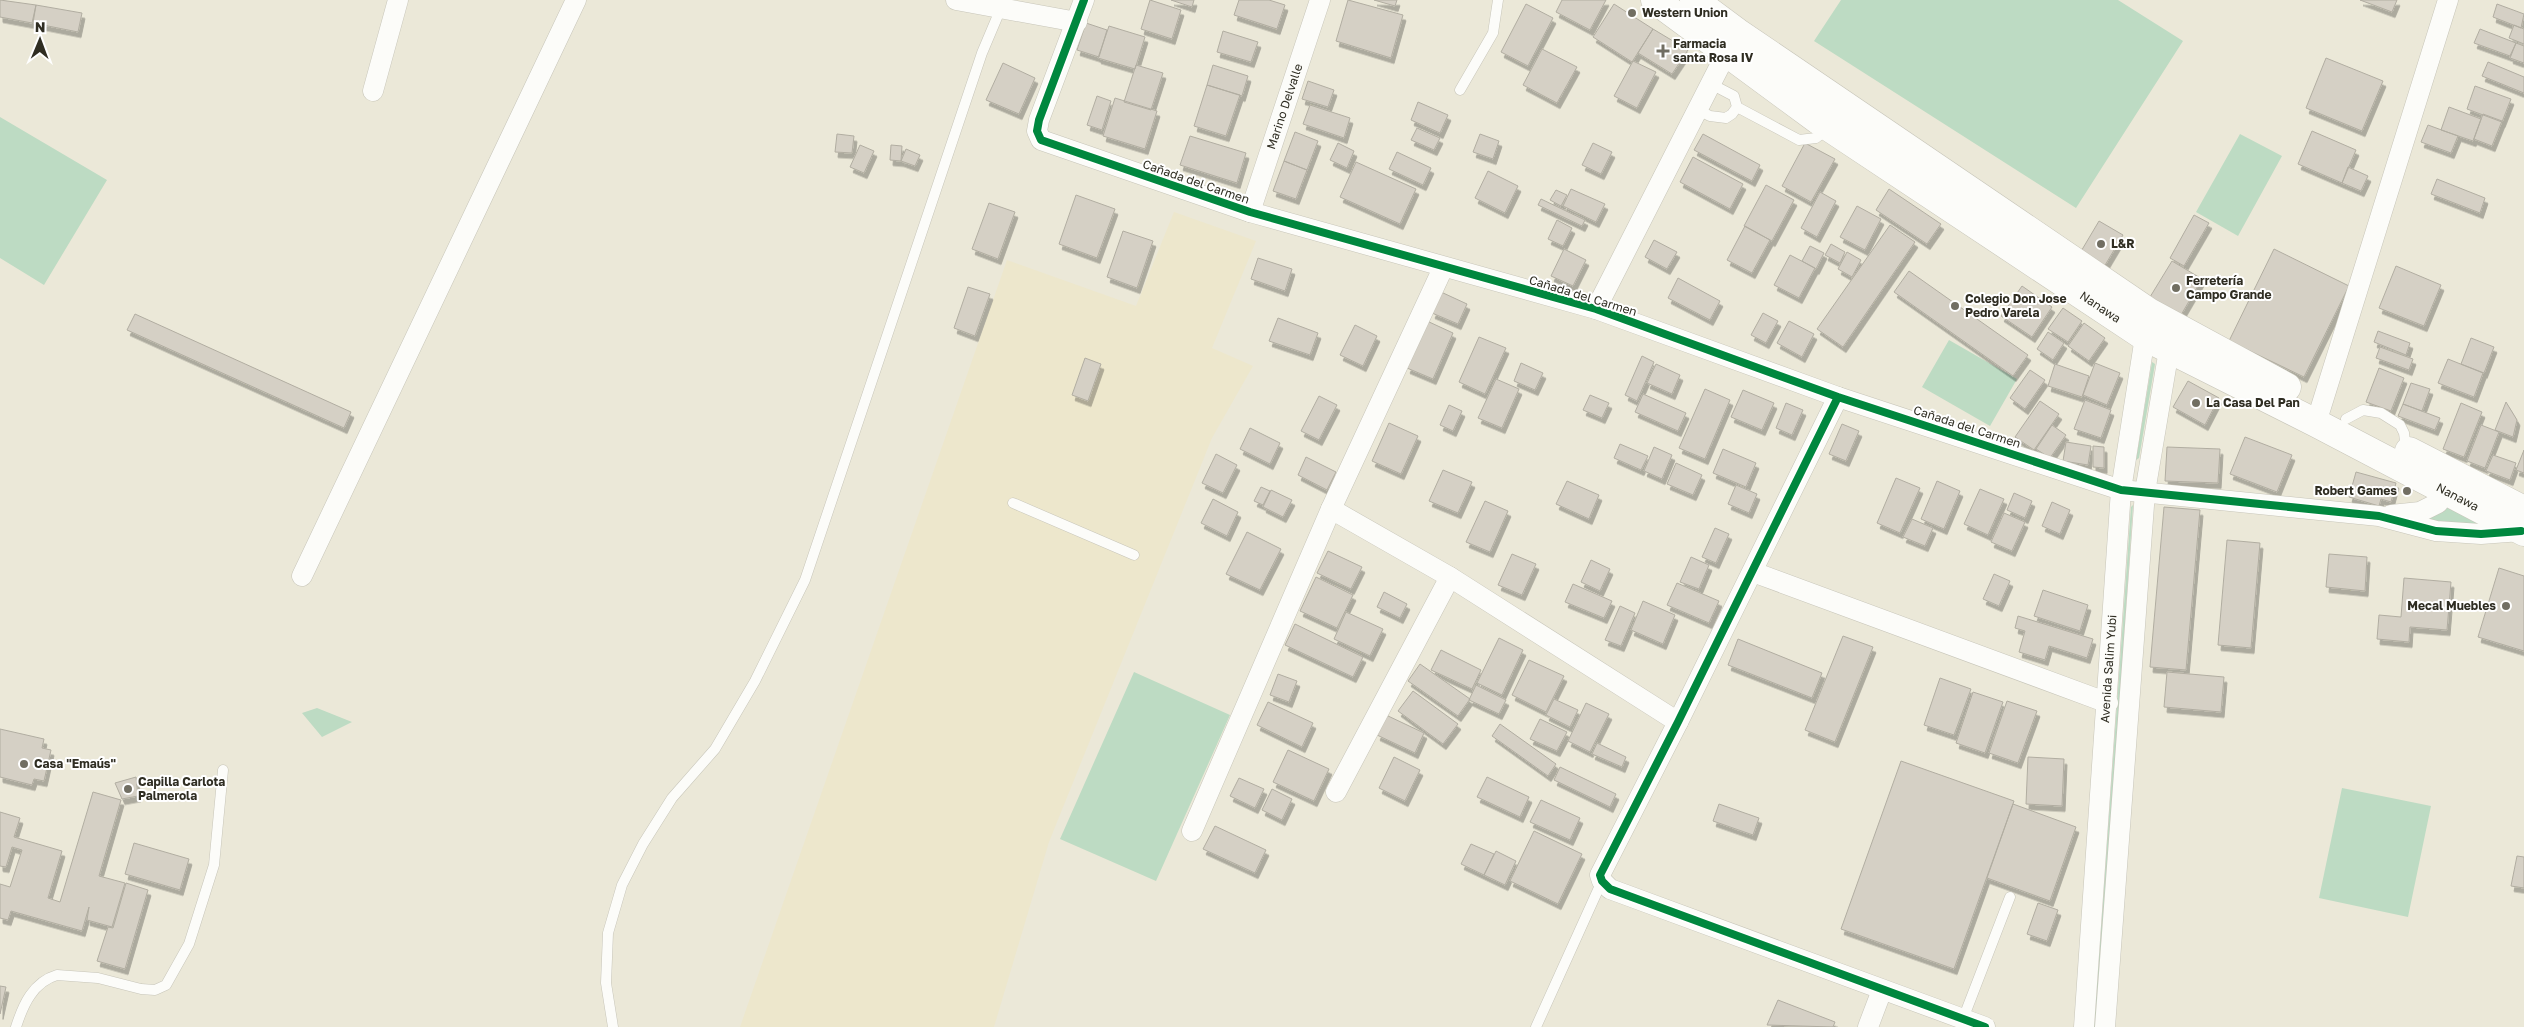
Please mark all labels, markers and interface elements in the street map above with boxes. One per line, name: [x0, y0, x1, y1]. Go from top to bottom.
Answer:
place label: Western Union: [1642, 5, 1728, 20]
marker: Western Union: [1626, 7, 1638, 19]
north arrow: [15, 15, 65, 65]
text: N: [35, 18, 46, 35]
place label: Farmacia santa Rosa IV: [1673, 36, 1754, 65]
marker: Farmacia santa Rosa IV: [1657, 45, 1669, 57]
street label: Marino Delvalle: [1263, 62, 1305, 151]
street label: Cañada del Carmen: [1141, 156, 1252, 207]
place label: L&R: [2111, 236, 2135, 251]
marker: L&R: [2095, 238, 2107, 250]
street label: Cañada del Carmen: [1527, 272, 1639, 319]
place label: Ferretería Campo Grande: [2186, 273, 2272, 302]
marker: Ferretería Campo Grande: [2170, 282, 2182, 294]
street label: Nanawa: [2077, 288, 2124, 326]
place label: Colegio Don Jose Pedro Varela: [1965, 291, 2067, 320]
marker: Colegio Don Jose Pedro Varela: [1949, 300, 1961, 312]
place label: La Casa Del Pan: [2206, 395, 2300, 410]
marker: La Casa Del Pan: [2190, 397, 2202, 409]
street label: Cañada del Carmen: [1912, 402, 2023, 451]
street label: Nanawa: [2434, 479, 2482, 514]
place label: Robert Games: [2314, 483, 2397, 498]
marker: Robert Games: [2401, 485, 2413, 497]
place label: Mecal Muebles: [2407, 598, 2496, 613]
marker: Mecal Muebles: [2500, 600, 2512, 612]
street label: Avenida Salim Yubi: [2097, 614, 2119, 723]
place label: Casa "Emaús": [34, 756, 116, 771]
marker: Casa "Emaús": [18, 758, 30, 770]
place label: Capilla Carlota Palmerola: [138, 774, 225, 803]
marker: Capilla Carlota Palmerola: [122, 783, 134, 795]

